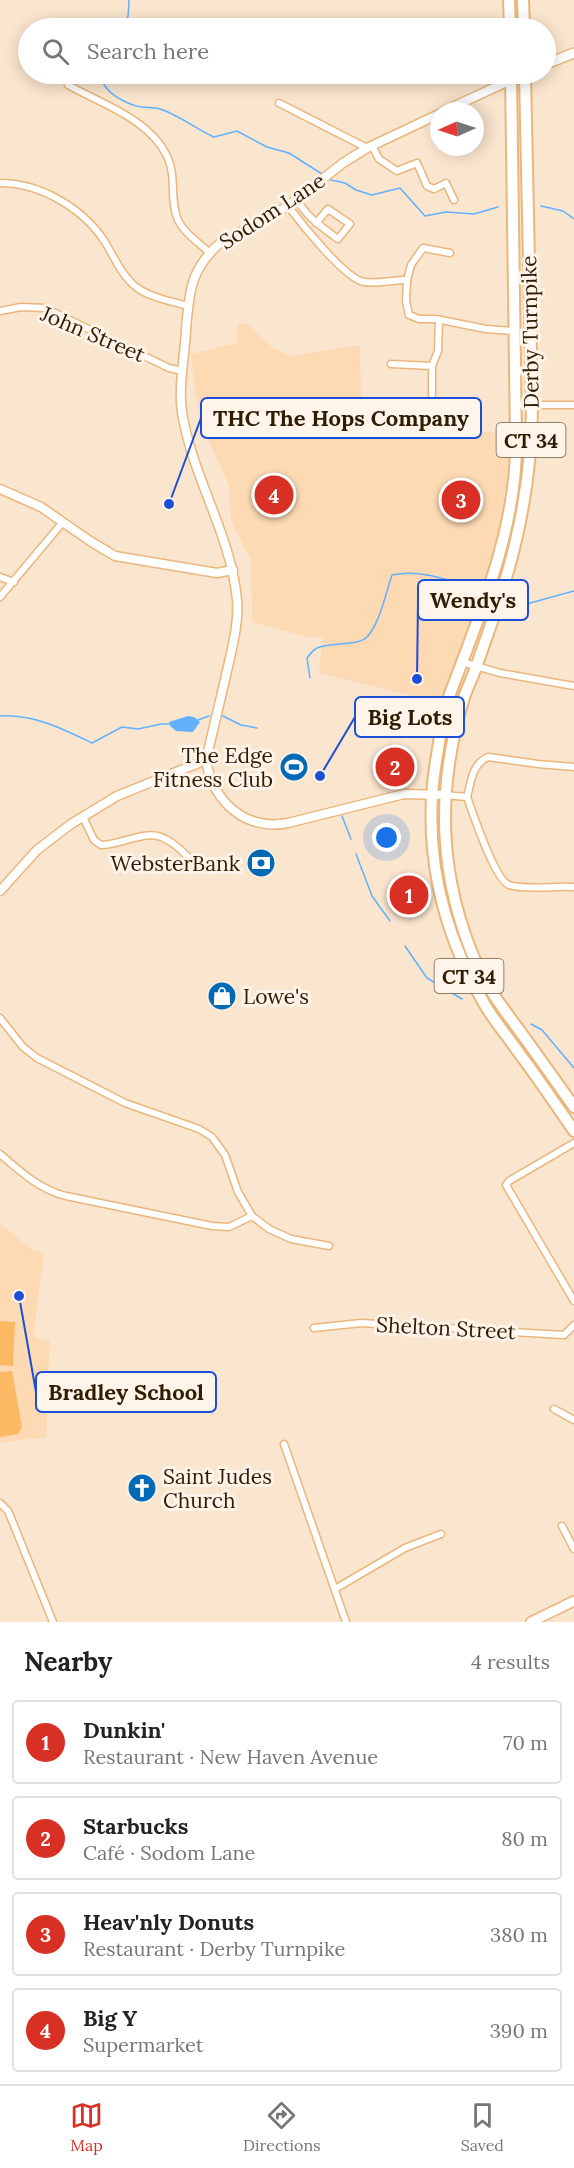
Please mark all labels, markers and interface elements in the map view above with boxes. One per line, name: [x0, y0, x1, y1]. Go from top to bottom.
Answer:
search box: [18, 18, 556, 84]
icon: search: [39, 35, 72, 68]
text: Search here: [87, 37, 209, 65]
north arrow: [430, 102, 484, 156]
street label: Sodom Lane: [214, 167, 330, 255]
street label: Derby Turnpike: [515, 255, 545, 409]
street label: John Street: [36, 300, 150, 368]
callout: THC The Hops Company: [201, 398, 481, 438]
text: THC The Hops Company: [213, 404, 470, 432]
road number: CT 34: [496, 423, 566, 457]
pin: 4: [254, 472, 294, 518]
pin: 3: [442, 478, 480, 522]
callout: Wendy's: [418, 580, 528, 620]
text: Wendy's: [430, 586, 516, 614]
callout: Big Lots: [355, 697, 464, 737]
text: Big Lots: [367, 703, 453, 731]
place label: The Edge Fitness Club: [153, 742, 273, 793]
pin: 2: [376, 744, 414, 789]
sports icon: The Edge Fitness Club: [278, 751, 310, 783]
your location: [372, 823, 401, 852]
bank icon: WebsterBank: [245, 847, 277, 879]
place label: WebsterBank: [111, 850, 241, 877]
pin: 1: [390, 872, 428, 918]
road number: CT 34: [434, 959, 504, 993]
shop icon: Lowe's: [206, 980, 238, 1012]
place label: Lowe's: [243, 983, 309, 1010]
street label: Shelton Street: [375, 1311, 517, 1345]
callout: Bradley School: [36, 1372, 216, 1412]
text: Bradley School: [48, 1378, 204, 1406]
place label: Saint Judes Church: [163, 1463, 272, 1514]
church icon: Saint Judes Church: [126, 1472, 158, 1504]
text: Nearby: [24, 1645, 112, 1678]
text: 4 results: [471, 1649, 550, 1674]
text: Dunkin': [83, 1716, 165, 1744]
text: 1: [41, 1730, 50, 1755]
text: 70 m: [503, 1730, 548, 1755]
text: Restaurant · New Haven Avenue: [83, 1744, 378, 1769]
text: Starbucks: [83, 1812, 188, 1840]
text: 2: [40, 1826, 51, 1851]
text: 80 m: [501, 1826, 548, 1851]
text: Café · Sodom Lane: [83, 1840, 255, 1865]
text: Heav'nly Donuts: [83, 1908, 254, 1936]
text: 3: [40, 1922, 51, 1947]
text: 380 m: [490, 1922, 548, 1947]
text: Restaurant · Derby Turnpike: [83, 1936, 345, 1961]
text: Big Y: [83, 2004, 137, 2032]
text: 4: [40, 2018, 51, 2043]
text: 390 m: [490, 2018, 548, 2043]
text: Supermarket: [83, 2032, 203, 2057]
tab: Map: [70, 2099, 103, 2155]
tab: Directions: [243, 2099, 321, 2155]
tab: Saved: [461, 2099, 504, 2155]

